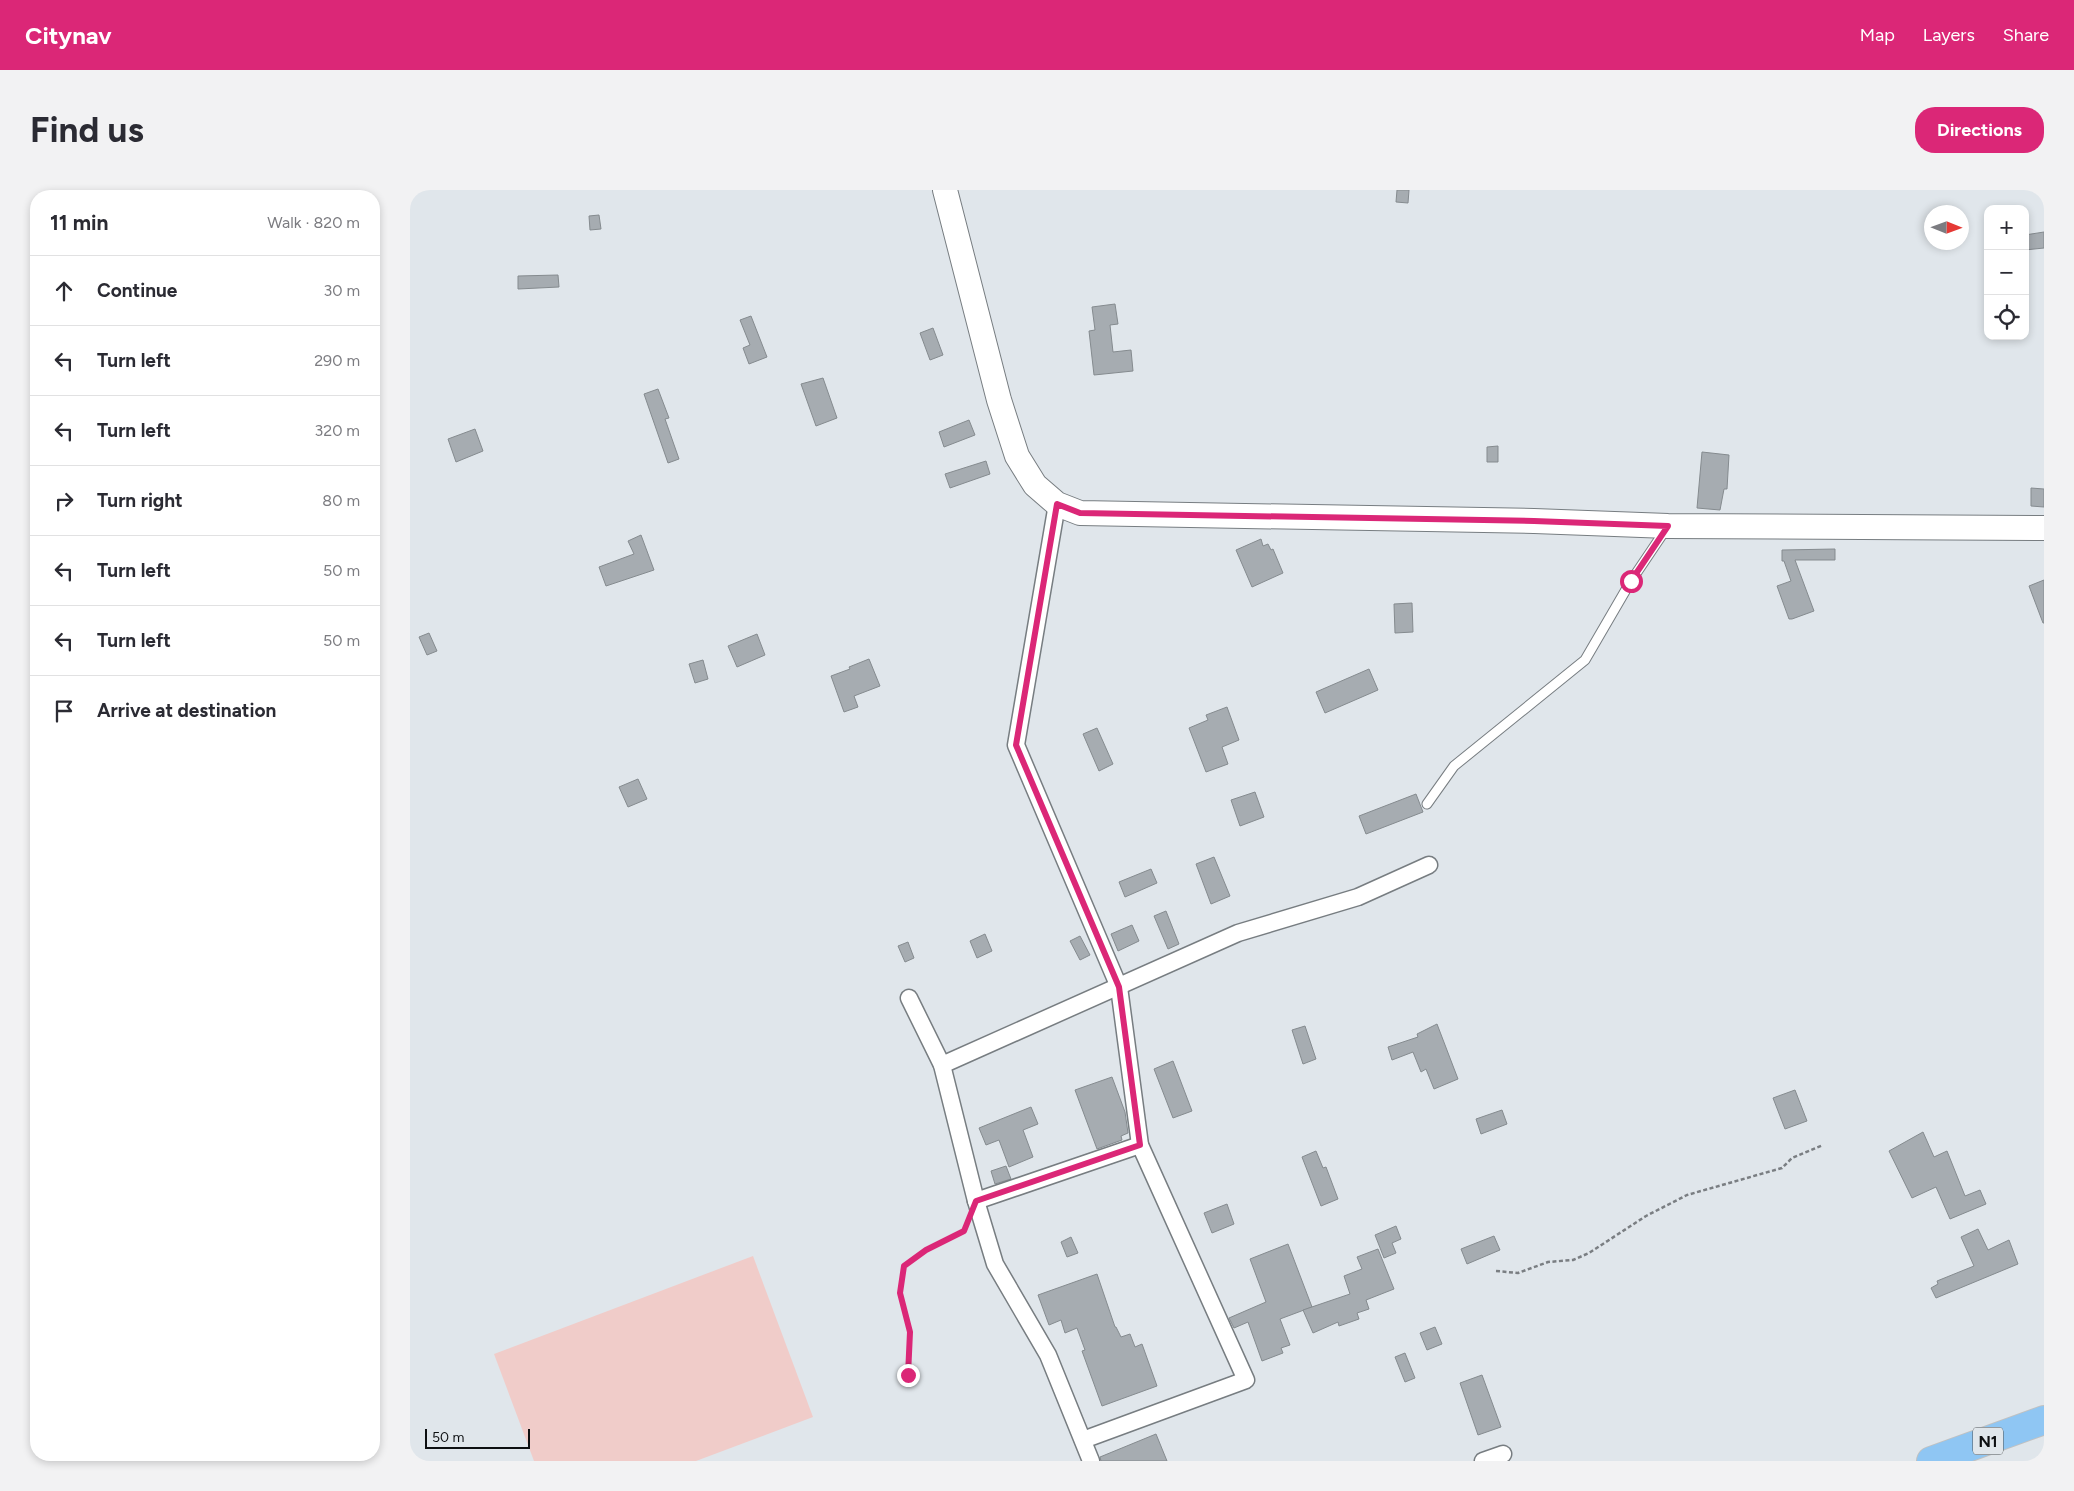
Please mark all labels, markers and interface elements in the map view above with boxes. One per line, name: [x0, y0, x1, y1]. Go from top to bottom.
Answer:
text: Citynav: [25, 21, 112, 50]
text: Map: [1860, 24, 1895, 46]
text: Layers: [1923, 24, 1975, 46]
text: Share: [2003, 24, 2049, 46]
button: Directions: [1915, 107, 2044, 153]
text: Find us: [30, 109, 144, 151]
north arrow: [1924, 205, 1969, 250]
map controls: [1984, 205, 2029, 340]
button: +: [1984, 205, 2029, 250]
text: 11 min: [50, 210, 108, 235]
text: Walk · 820 m: [267, 213, 360, 232]
button: −: [1984, 250, 2029, 295]
icon: ahead: [50, 277, 78, 305]
text: Continue: [97, 279, 177, 302]
text: 30 m: [323, 281, 360, 300]
button: locate: [1984, 295, 2029, 340]
icon: left: [50, 347, 78, 375]
text: Turn left: [97, 349, 171, 372]
text: 290 m: [314, 351, 360, 370]
icon: left: [50, 417, 78, 445]
text: Turn left: [97, 419, 171, 442]
text: 320 m: [315, 421, 360, 440]
icon: right: [50, 487, 78, 515]
text: Turn right: [97, 489, 183, 512]
text: 80 m: [322, 491, 360, 510]
icon: left: [50, 557, 78, 585]
text: Turn left: [97, 559, 171, 582]
text: 50 m: [323, 561, 360, 580]
route start: [1620, 570, 1643, 593]
icon: left: [50, 627, 78, 655]
text: Turn left: [97, 629, 171, 652]
text: 50 m: [323, 631, 360, 650]
icon: arrive: [50, 697, 78, 725]
text: Arrive at destination: [97, 699, 276, 722]
route end: [897, 1364, 920, 1387]
scale bar: [425, 1426, 530, 1449]
road number: N1: [1973, 1428, 2003, 1454]
text: 50 m: [432, 1429, 464, 1446]

